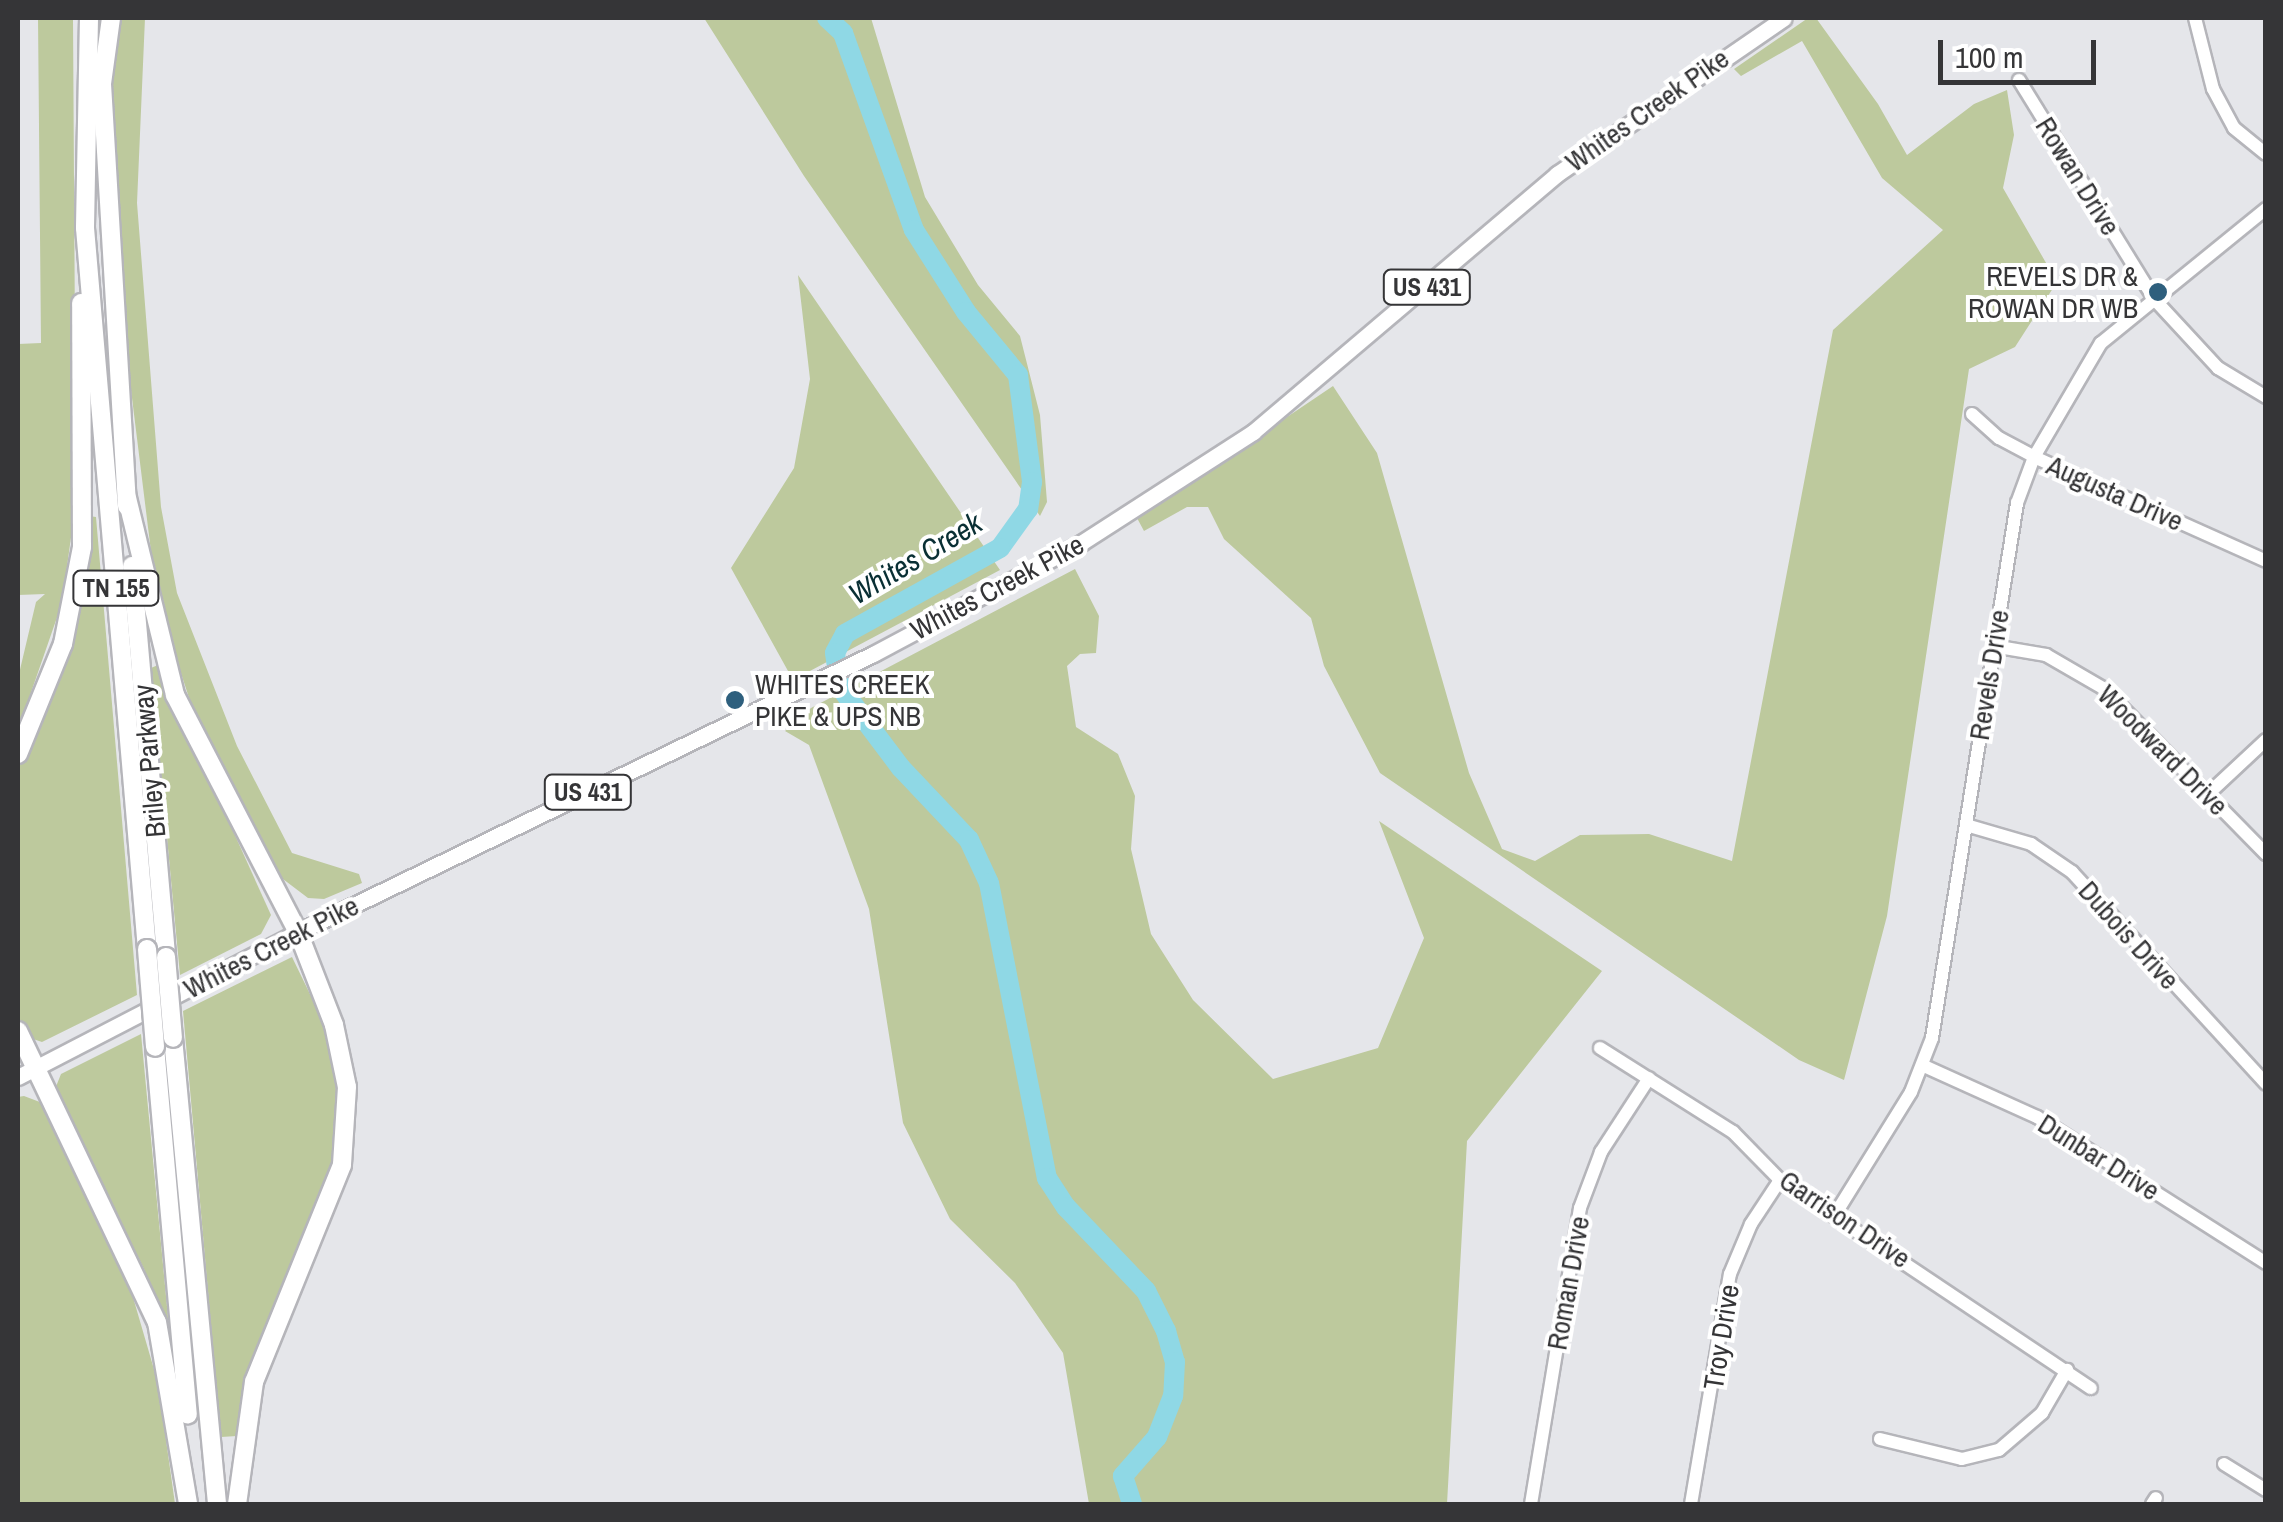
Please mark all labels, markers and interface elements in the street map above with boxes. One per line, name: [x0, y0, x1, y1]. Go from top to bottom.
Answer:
scale bar: [1943, 20, 2100, 82]
text: 100 m: [1955, 37, 2023, 77]
street label: Whites Creek Pike: [1559, 41, 1735, 179]
street label: Rowan Drive: [2029, 111, 2127, 241]
place label: REVELS DR & ROWAN DR WB: [1968, 259, 2138, 325]
road number: US 431: [1382, 267, 1472, 307]
marker: REVELS DR & ROWAN DR WB: [2147, 281, 2169, 303]
street label: Augusta Drive: [2042, 448, 2188, 538]
water label: Whites Creek: [842, 504, 988, 612]
street label: Whites Creek Pike: [905, 527, 1089, 647]
road number: TN 155: [71, 568, 161, 608]
street label: Revels Drive: [1962, 607, 2016, 743]
place label: WHITES CREEK PIKE & UPS NB: [755, 667, 930, 733]
street label: Woodward Drive: [2091, 678, 2235, 822]
street label: Briley Parkway: [126, 683, 172, 839]
marker: WHITES CREEK PIKE & UPS NB: [724, 689, 746, 711]
road number: US 431: [543, 772, 633, 812]
street label: Dubois Drive: [2072, 874, 2186, 996]
street label: Whites Creek Pike: [178, 889, 364, 1005]
street label: Dunbar Drive: [2032, 1107, 2166, 1207]
street label: Garrison Drive: [1773, 1163, 1917, 1275]
street label: Roman Drive: [1540, 1213, 1596, 1353]
street label: Troy Drive: [1696, 1282, 1746, 1392]

